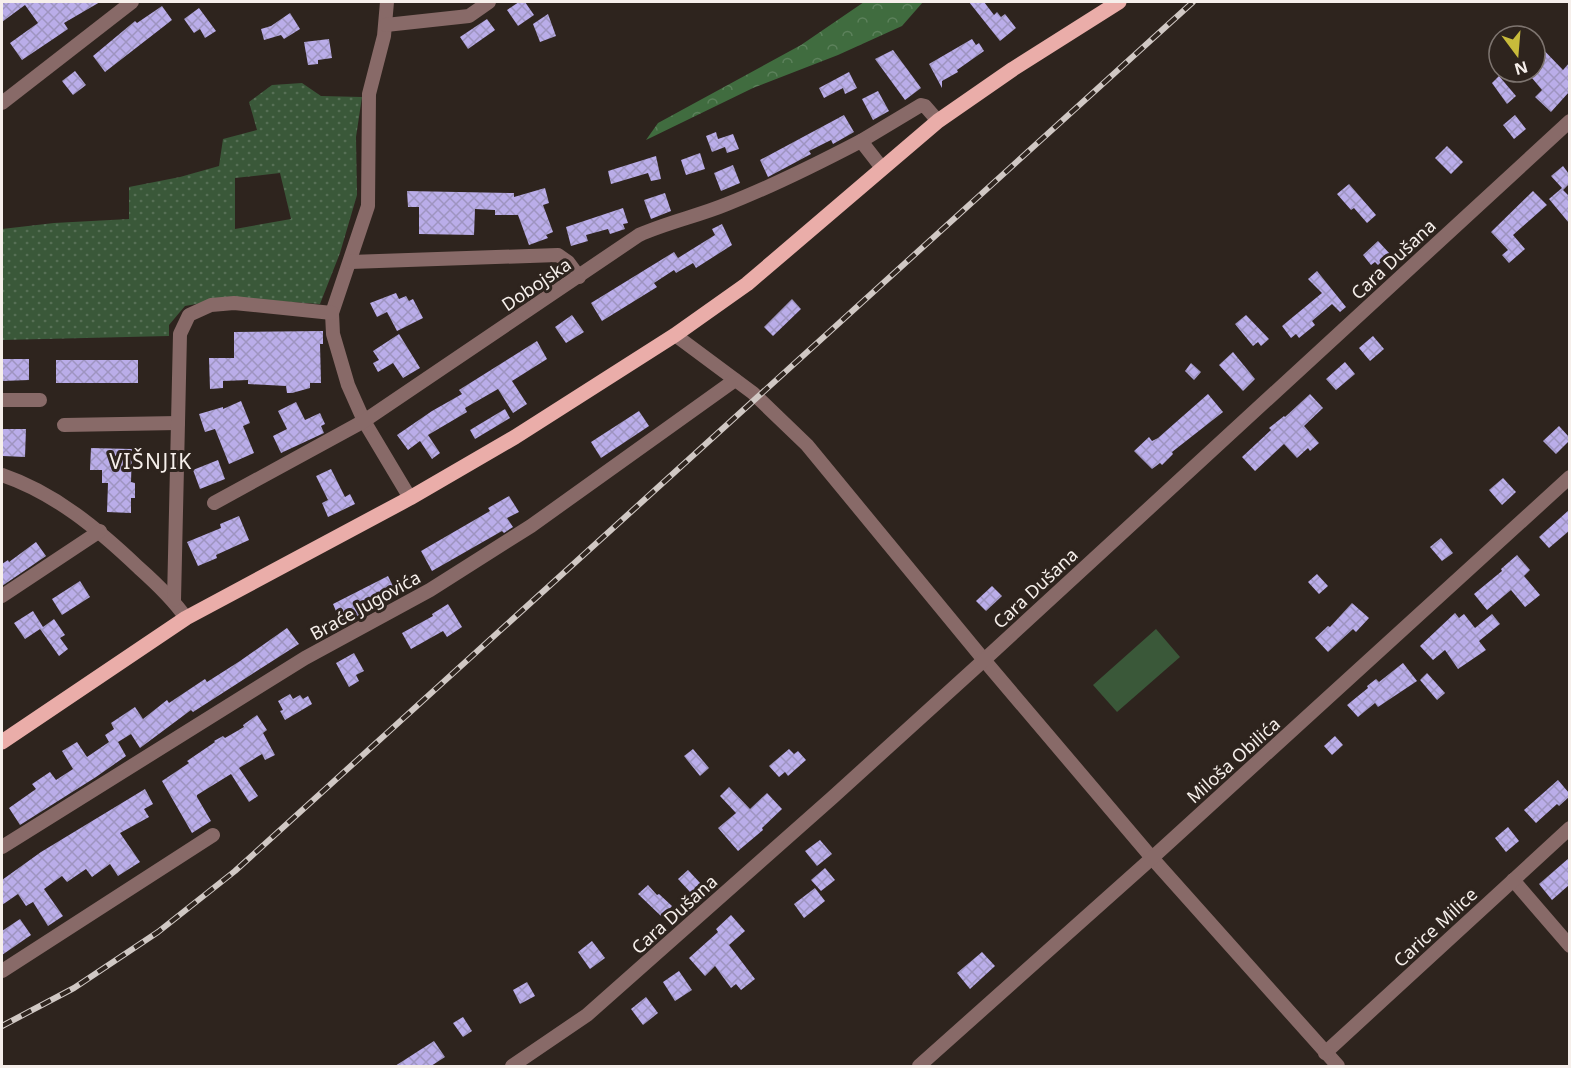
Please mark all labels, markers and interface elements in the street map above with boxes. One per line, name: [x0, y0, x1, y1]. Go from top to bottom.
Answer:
north arrow: [1487, 24, 1547, 84]
text: N: [1512, 56, 1530, 81]
street label: Cara Dušana: [1345, 214, 1441, 304]
street label: Dobojska: [497, 252, 575, 316]
district label: VIŠNJIK: [109, 447, 193, 475]
street label: Cara Dušana: [987, 543, 1083, 633]
street label: Braće Jugovića: [306, 565, 424, 645]
street label: Miloša Obilića: [1181, 712, 1285, 808]
street label: Cara Dušana: [626, 869, 722, 959]
street label: Carice Milice: [1388, 882, 1482, 972]

